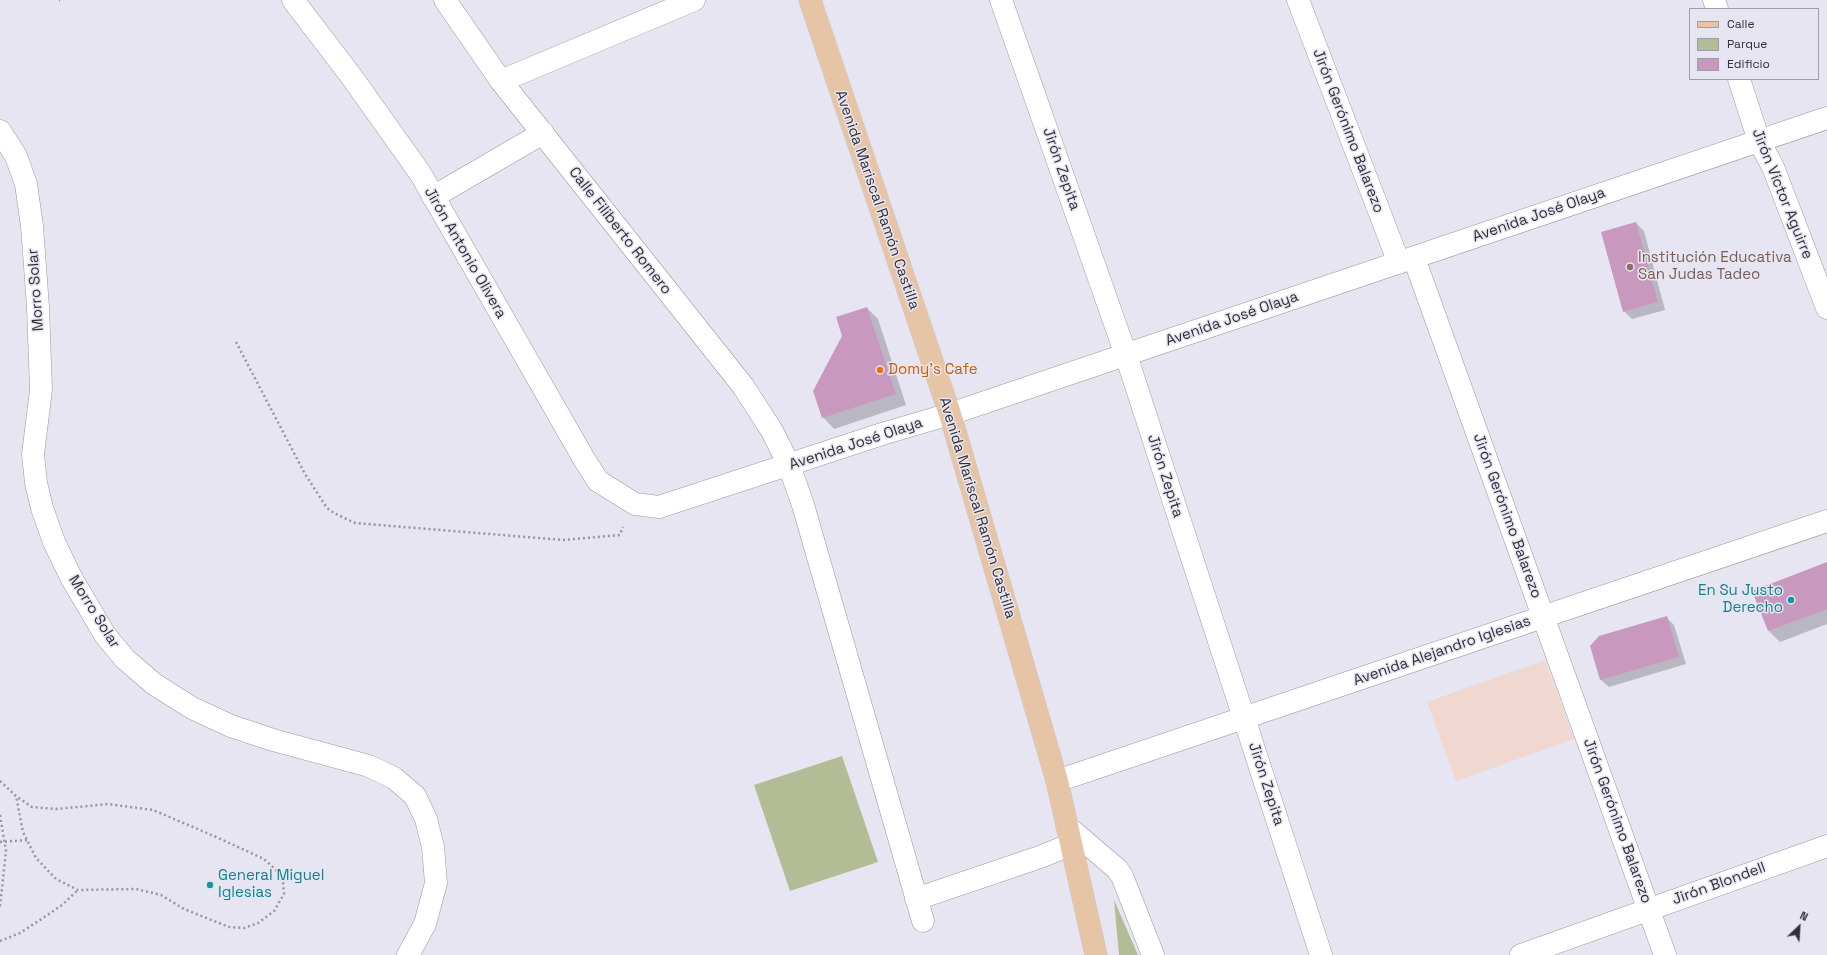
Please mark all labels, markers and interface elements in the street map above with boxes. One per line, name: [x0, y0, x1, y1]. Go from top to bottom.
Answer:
legend: [1689, 8, 1819, 80]
text: Calle: [1727, 16, 1755, 32]
text: Parque: [1727, 36, 1767, 52]
street label: Jirón Gerónimo Balarezo: [1308, 46, 1388, 216]
text: Edificio: [1727, 56, 1770, 72]
street label: Avenida Mariscal Ramón Castilla: [831, 88, 923, 312]
street label: Jirón Zepita: [1038, 125, 1084, 213]
street label: Jirón Víctor Aguirre: [1748, 126, 1816, 262]
street label: Calle Filiberto Romero: [565, 164, 675, 298]
street label: Jirón Antonio Olivera: [420, 184, 510, 322]
street label: Avenida José Olaya: [1470, 184, 1608, 246]
street label: Morro Solar: [24, 248, 48, 332]
place label: Institución Educativa San Judas Tadeo: [1638, 249, 1792, 284]
marker: Institución Educativa San Judas Tadeo: [1625, 262, 1635, 272]
street label: Avenida José Olaya: [1163, 288, 1301, 350]
place label: Domy's Cafe: [888, 361, 978, 379]
marker: Domy's Cafe: [875, 365, 885, 375]
street label: Avenida Mariscal Ramón Castilla: [935, 395, 1019, 621]
street label: Avenida José Olaya: [787, 414, 925, 474]
street label: Jirón Gerónimo Balarezo: [1469, 431, 1545, 601]
street label: Jirón Zepita: [1143, 432, 1187, 520]
street label: Morro Solar: [64, 572, 124, 652]
place label: En Su Justo Derecho: [1698, 582, 1783, 617]
marker: En Su Justo Derecho: [1786, 595, 1796, 605]
street label: Avenida Alejandro Iglesias: [1351, 612, 1533, 690]
street label: Jirón Gerónimo Balarezo: [1579, 736, 1655, 906]
street label: Jirón Zepita: [1244, 740, 1288, 828]
street label: Jirón Blondell: [1670, 859, 1768, 909]
place label: General Miguel Iglesias: [218, 867, 324, 902]
marker: General Miguel Iglesias: [205, 880, 215, 890]
north arrow: [1779, 907, 1819, 947]
text: N: [1798, 908, 1810, 924]

